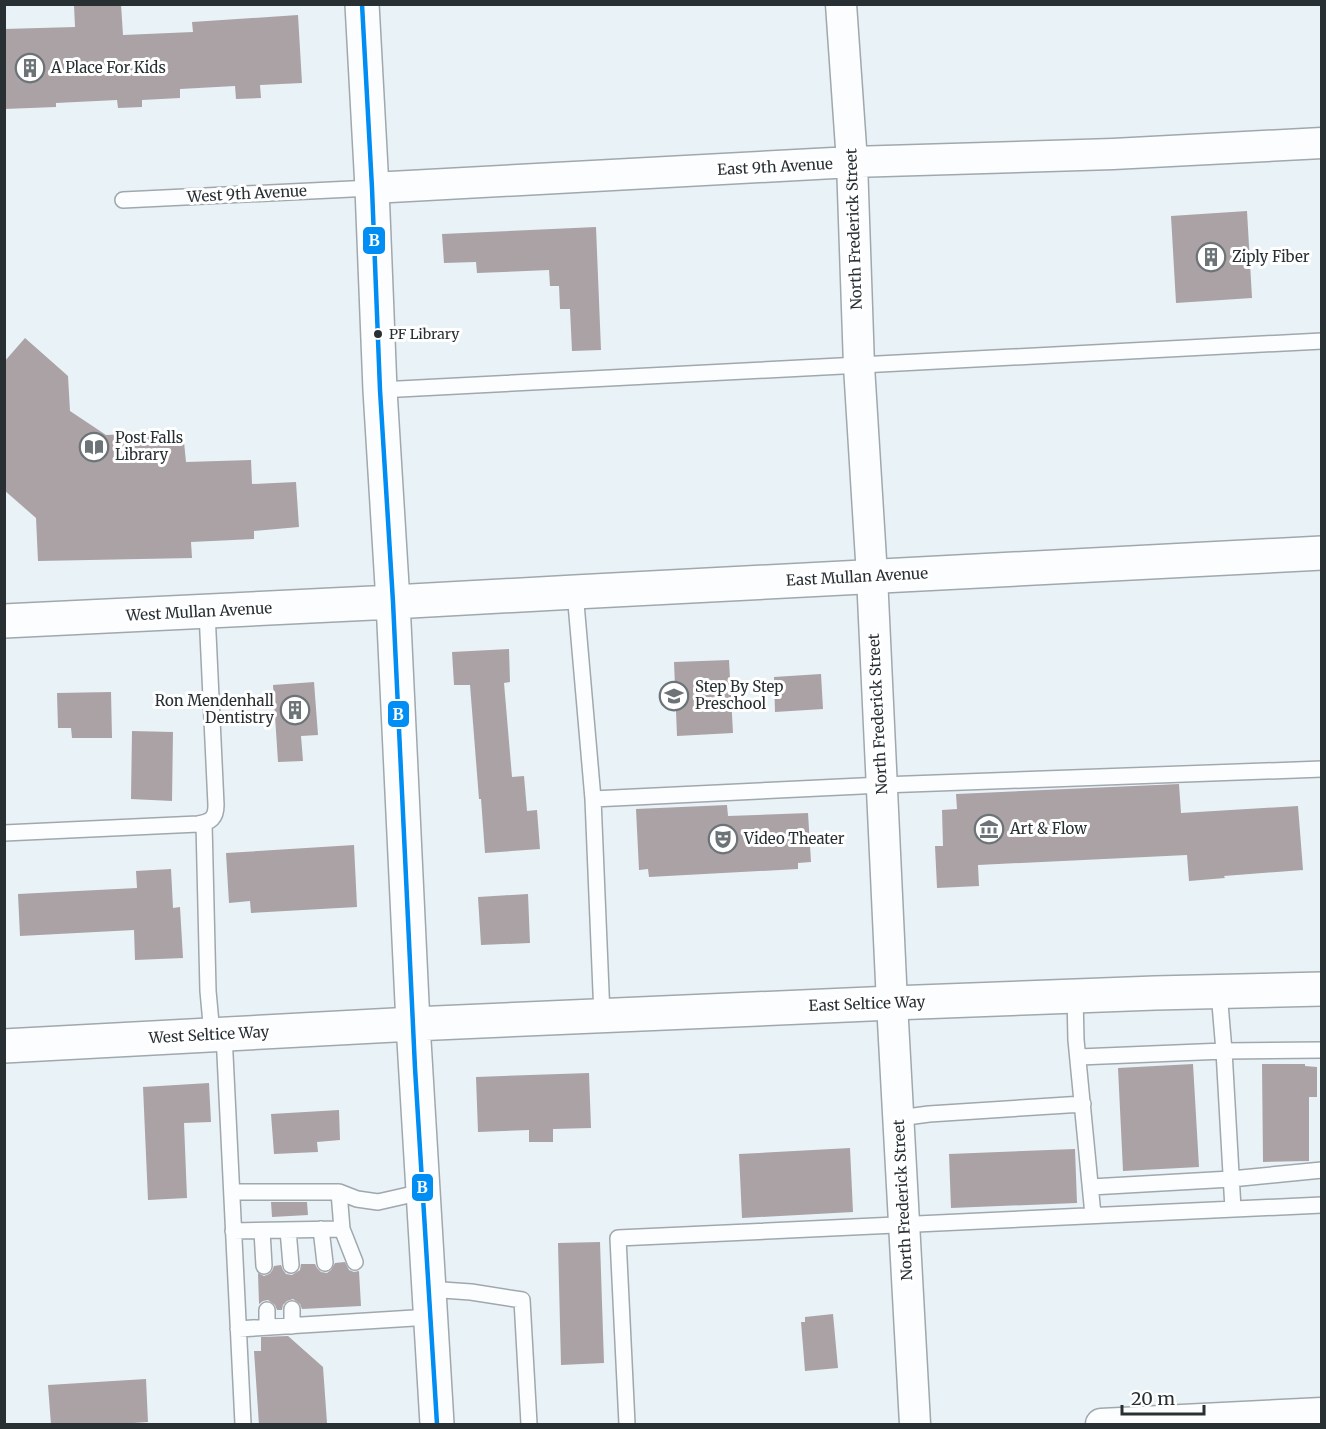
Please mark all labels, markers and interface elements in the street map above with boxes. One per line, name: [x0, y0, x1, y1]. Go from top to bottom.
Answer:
building icon: A Place For Kids: [14, 52, 46, 84]
place label: A Place For Kids: [50, 58, 166, 77]
street label: North Frederick Street: [841, 148, 866, 310]
street label: East 9th Avenue: [717, 154, 833, 179]
street label: West 9th Avenue: [186, 181, 308, 206]
line badge: B: [362, 226, 386, 255]
text: B: [368, 230, 380, 250]
building icon: Ziply Fiber: [1195, 241, 1227, 273]
place label: Ziply Fiber: [1232, 247, 1310, 266]
place label: PF Library: [389, 325, 460, 343]
marker: PF Library: [372, 328, 384, 340]
place label: Post Falls Library: [115, 428, 183, 464]
library icon: Post Falls Library: [78, 431, 110, 463]
street label: East Mullan Avenue: [785, 563, 929, 590]
street label: West Mullan Avenue: [124, 598, 273, 625]
street label: North Frederick Street: [864, 633, 891, 795]
place label: Step By Step Preschool: [695, 677, 784, 713]
school or university icon: Step By Step Preschool: [658, 680, 690, 712]
place label: Ron Mendenhall Dentistry: [155, 691, 274, 727]
building icon: Ron Mendenhall Dentistry: [279, 694, 311, 726]
line badge: B: [387, 700, 410, 728]
text: B: [392, 704, 404, 724]
museum icon: Art & Flow: [973, 813, 1005, 845]
place label: Art & Flow: [1009, 819, 1087, 838]
theatre icon: Video Theater: [707, 823, 739, 855]
place label: Video Theater: [743, 829, 845, 848]
street label: East Seltice Way: [808, 992, 926, 1015]
street label: West Seltice Way: [147, 1022, 270, 1047]
street label: North Frederick Street: [889, 1119, 916, 1281]
line badge: B: [411, 1173, 434, 1202]
text: B: [416, 1177, 428, 1197]
scale bar: [1122, 1378, 1204, 1416]
text: 20 m: [1131, 1387, 1175, 1410]

